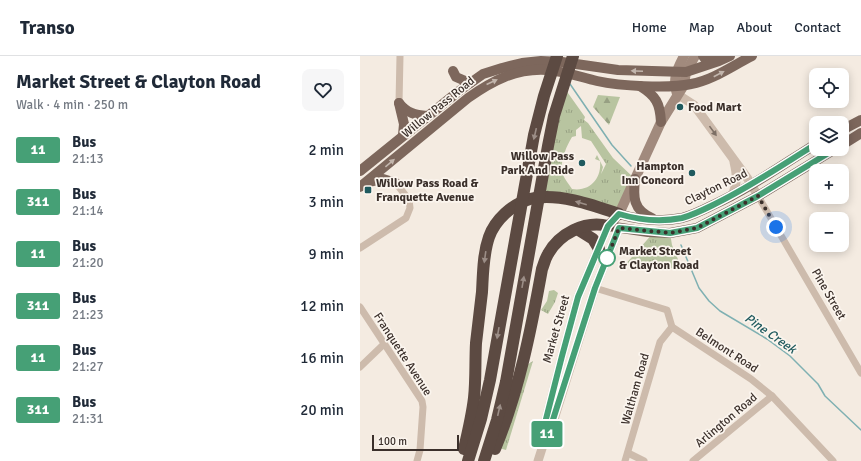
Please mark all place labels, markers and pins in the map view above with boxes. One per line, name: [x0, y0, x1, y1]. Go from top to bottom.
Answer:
place label: Food Mart: [688, 100, 742, 115]
marker: Food Mart: [675, 102, 685, 112]
place label: Willow Pass Park And Ride: [501, 149, 575, 178]
marker: Willow Pass Park And Ride: [577, 158, 587, 168]
place label: Hampton Inn Concord: [621, 159, 685, 188]
marker: Hampton Inn Concord: [687, 168, 697, 178]
place label: Willow Pass Road & Franquette Avenue: [376, 176, 479, 205]
marker: Willow Pass Road & Franquette Avenue: [363, 185, 373, 195]
place label: Market Street & Clayton Road: [619, 244, 699, 273]
marker: Market Street & Clayton Road: [598, 249, 616, 267]

